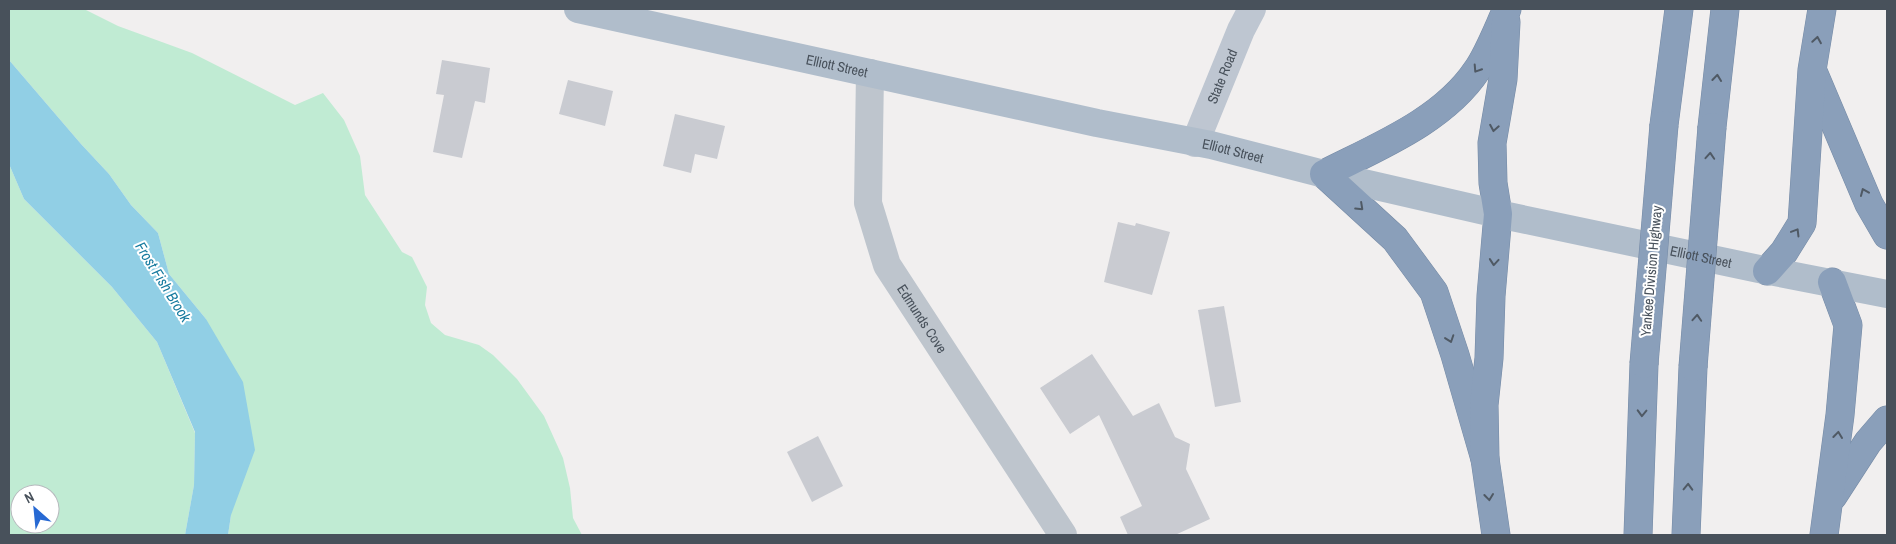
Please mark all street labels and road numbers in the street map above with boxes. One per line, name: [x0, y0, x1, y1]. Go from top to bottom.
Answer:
street label: State Road: [1203, 46, 1241, 106]
street label: Elliott Street: [804, 50, 869, 81]
street label: Elliott Street: [1201, 134, 1265, 167]
street label: Yankee Division Highway: [1636, 205, 1666, 337]
street label: Elliott Street: [1668, 241, 1733, 272]
street label: Edmunds Cove: [893, 281, 951, 357]

